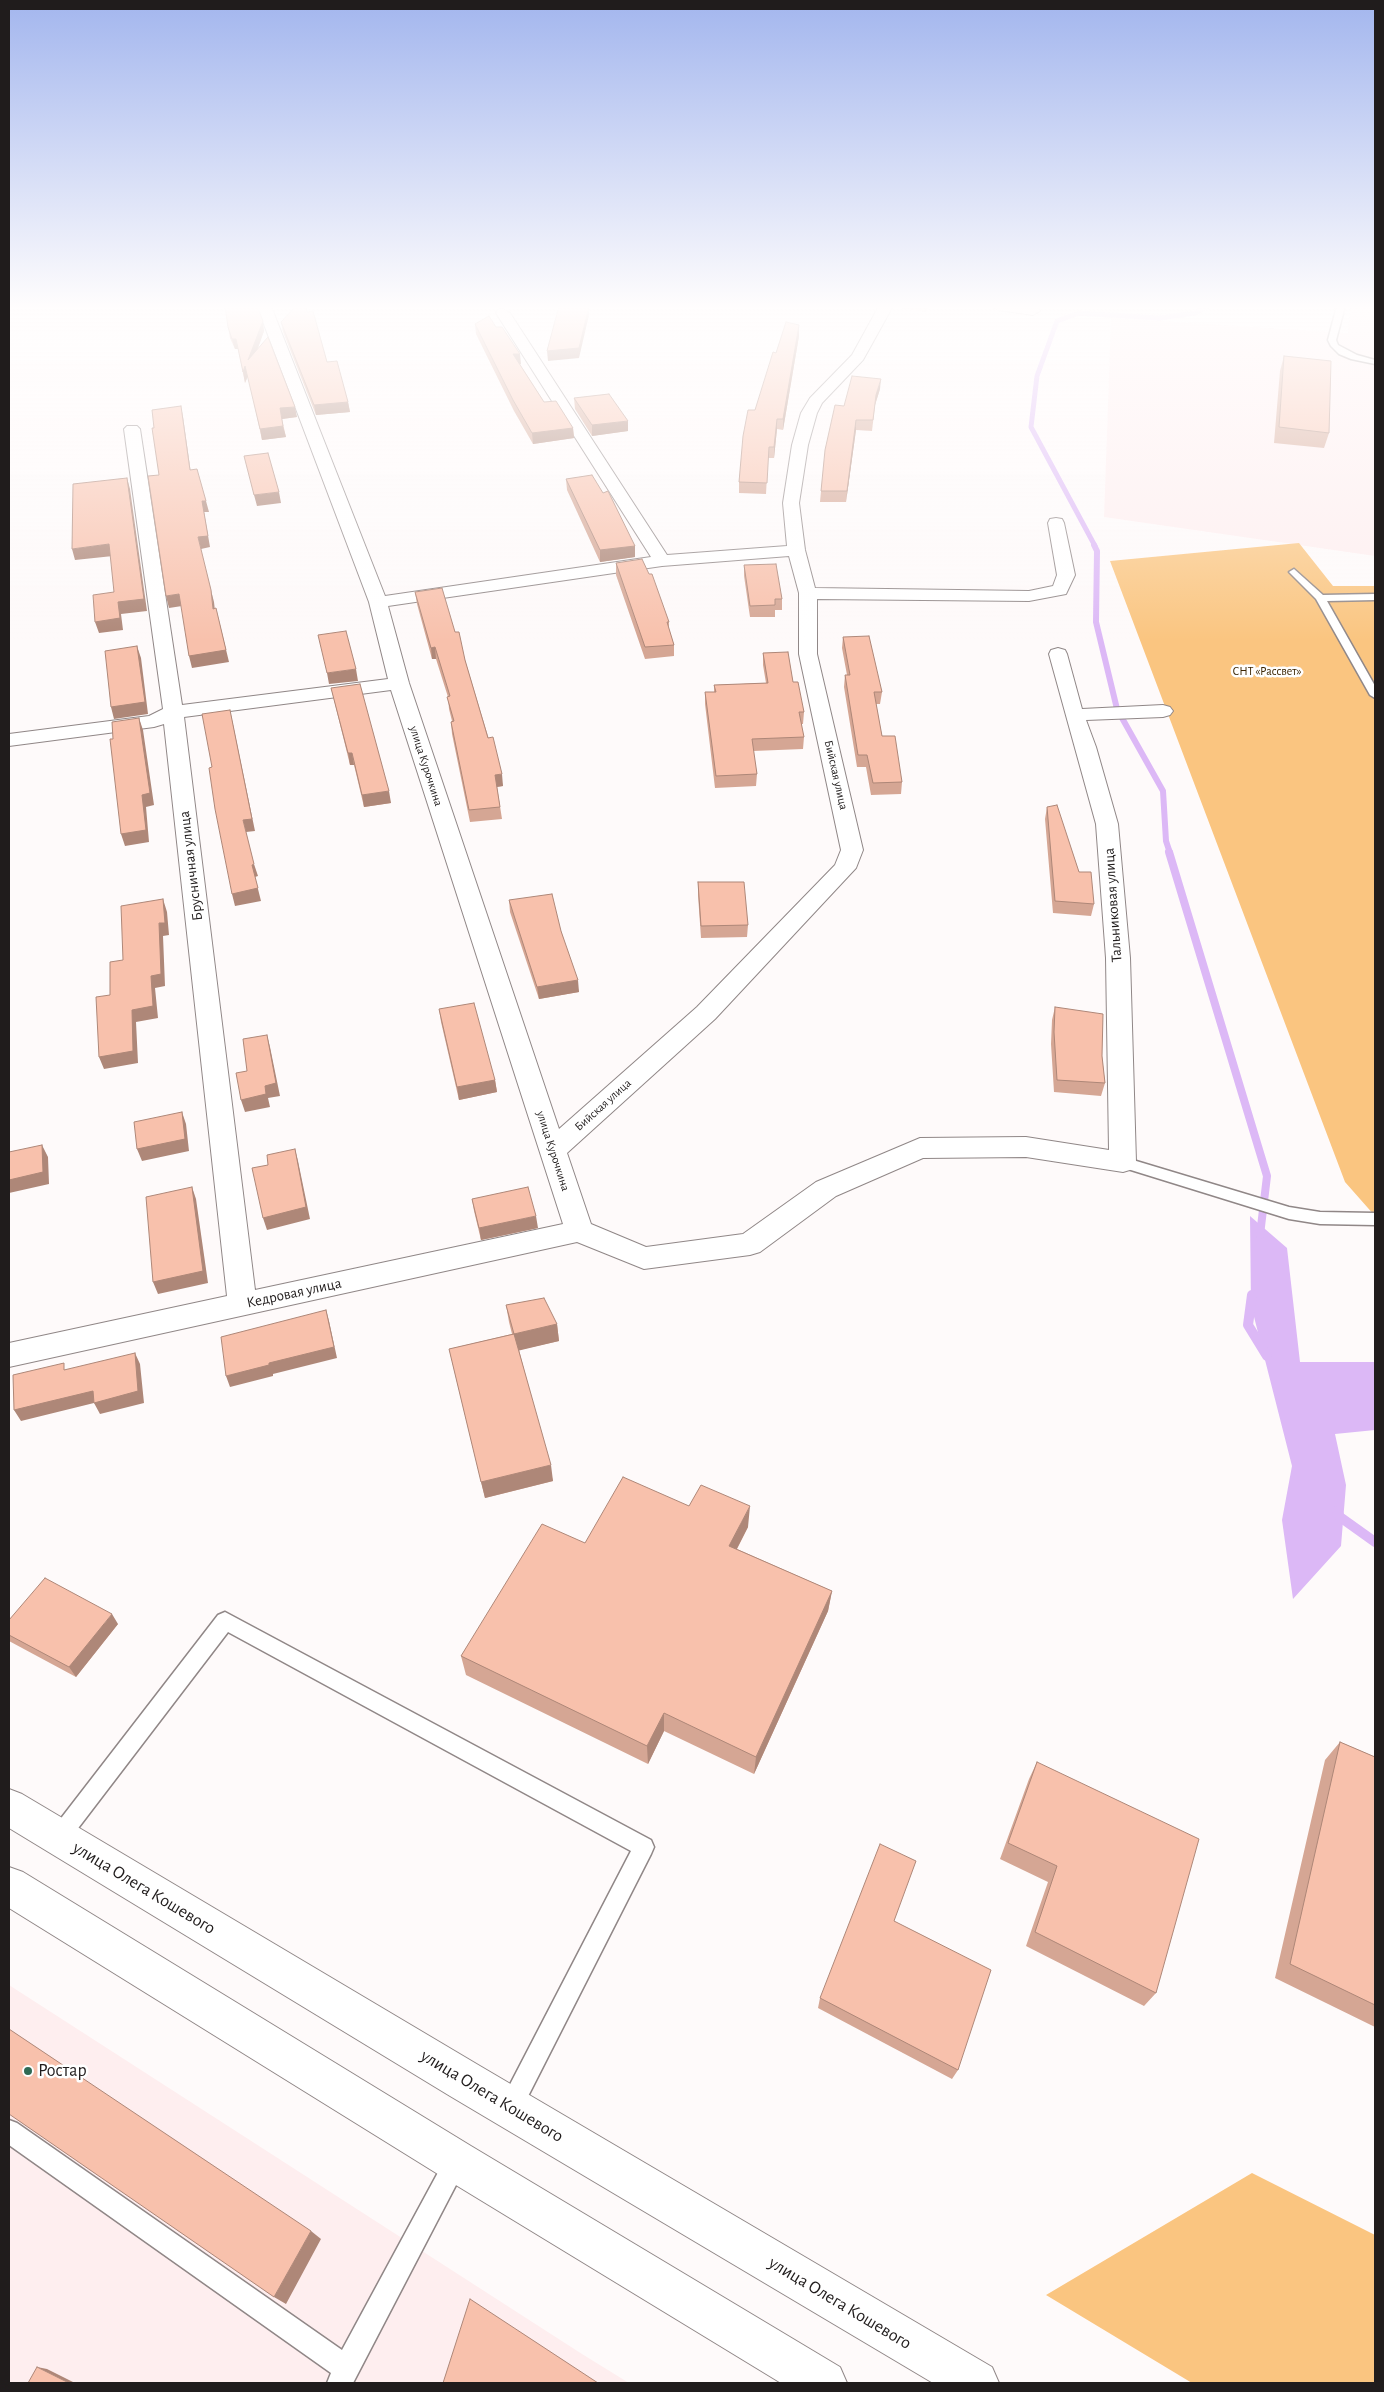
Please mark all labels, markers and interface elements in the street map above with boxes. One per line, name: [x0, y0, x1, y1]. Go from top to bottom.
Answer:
park label: СНТ «Рассвет»: [1233, 664, 1301, 678]
street label: улица Курочкина: [406, 724, 446, 808]
street label: Бийская улица: [821, 739, 851, 811]
street label: Брусничная улица: [175, 810, 207, 922]
street label: Тальниковая улица: [1100, 847, 1126, 963]
street label: Бийская улица: [572, 1076, 634, 1134]
street label: улица Курочкина: [533, 1109, 573, 1193]
street label: Кедровая улица: [245, 1274, 343, 1312]
street label: улица Олега Кошевого: [69, 1837, 219, 1939]
street label: улица Олега Кошевого: [417, 2045, 567, 2147]
place label: Ростар: [38, 2060, 87, 2082]
marker: Ростар: [22, 2065, 34, 2077]
street label: улица Олега Кошевого: [765, 2252, 915, 2354]

